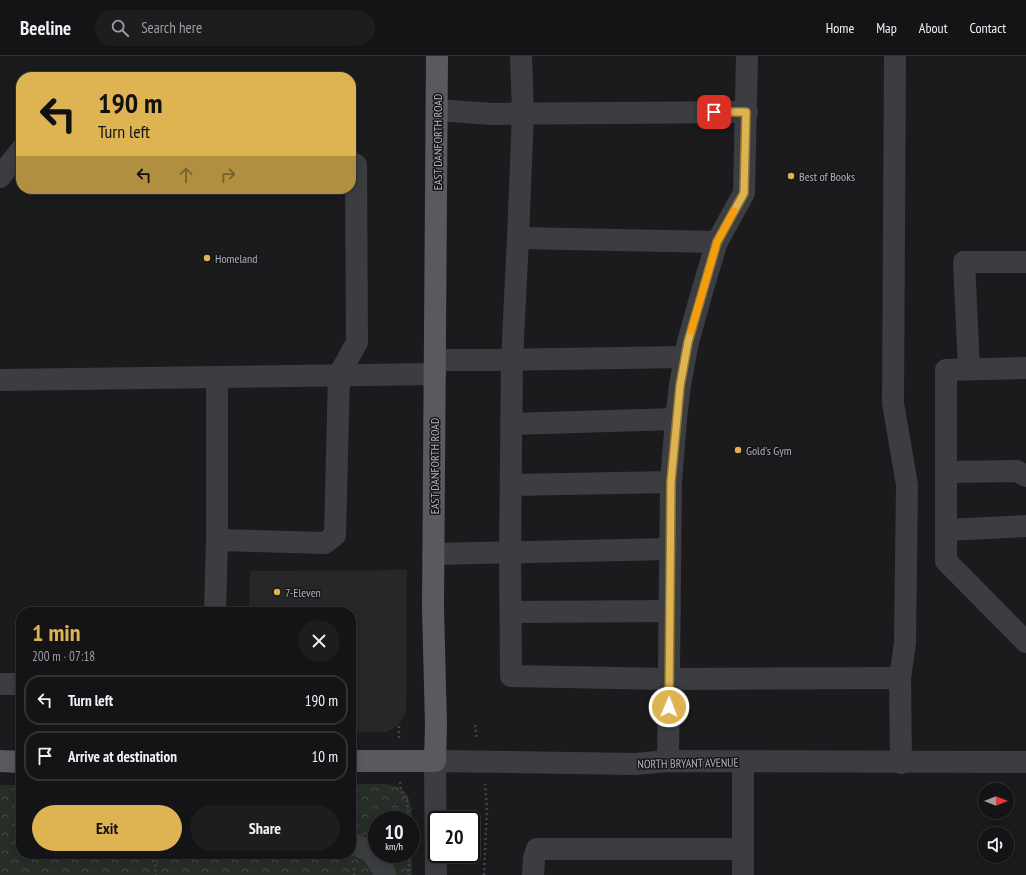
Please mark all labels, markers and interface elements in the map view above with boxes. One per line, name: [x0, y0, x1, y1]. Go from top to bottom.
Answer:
search box: [95, 10, 375, 46]
text: Beeline: [20, 16, 71, 40]
icon: search: [109, 17, 131, 39]
text: Search here: [141, 18, 202, 37]
text: Home: [826, 19, 854, 37]
text: Map: [876, 19, 897, 37]
text: About: [919, 19, 948, 37]
text: Contact: [970, 19, 1006, 37]
text: 190 m: [98, 84, 162, 121]
icon: left: [32, 88, 84, 140]
street label: EAST DANFORTH ROAD: [430, 94, 445, 190]
pin: [697, 95, 731, 129]
icon: arrive: [703, 101, 725, 123]
text: Turn left: [98, 120, 150, 143]
icon: left: [133, 164, 155, 186]
icon: ahead: [175, 164, 197, 186]
icon: right: [217, 164, 239, 186]
place label: Best of Books: [799, 169, 855, 184]
marker: Best of Books: [786, 171, 796, 181]
place label: Homeland: [215, 251, 257, 266]
marker: Homeland: [202, 253, 212, 263]
street label: EAST DANFORTH ROAD: [427, 418, 442, 514]
place label: Gold's Gym: [746, 443, 792, 458]
marker: Gold's Gym: [733, 445, 743, 455]
place label: 7-Eleven: [285, 585, 321, 600]
marker: 7-Eleven: [272, 587, 282, 597]
text: 1 min: [32, 617, 80, 648]
button: close: [298, 620, 340, 662]
text: 200 m · 07:18: [32, 648, 95, 665]
position arrow: [648, 686, 690, 728]
icon: left: [34, 689, 56, 711]
text: Turn left: [68, 691, 113, 710]
text: 190 m: [305, 691, 338, 710]
icon: arrive: [34, 745, 56, 767]
text: Arrive at destination: [68, 747, 177, 766]
text: 10 m: [312, 747, 338, 766]
street label: NORTH BRYANT AVENUE: [637, 755, 739, 771]
north arrow: [978, 783, 1014, 819]
map controls: [978, 783, 1014, 863]
button: Exit: [32, 805, 182, 851]
button: Share: [190, 805, 340, 851]
speed limit sign: 20: [428, 811, 480, 863]
text: 10: [384, 819, 404, 845]
button: sound: [978, 827, 1014, 863]
text: km/h: [385, 840, 403, 853]

